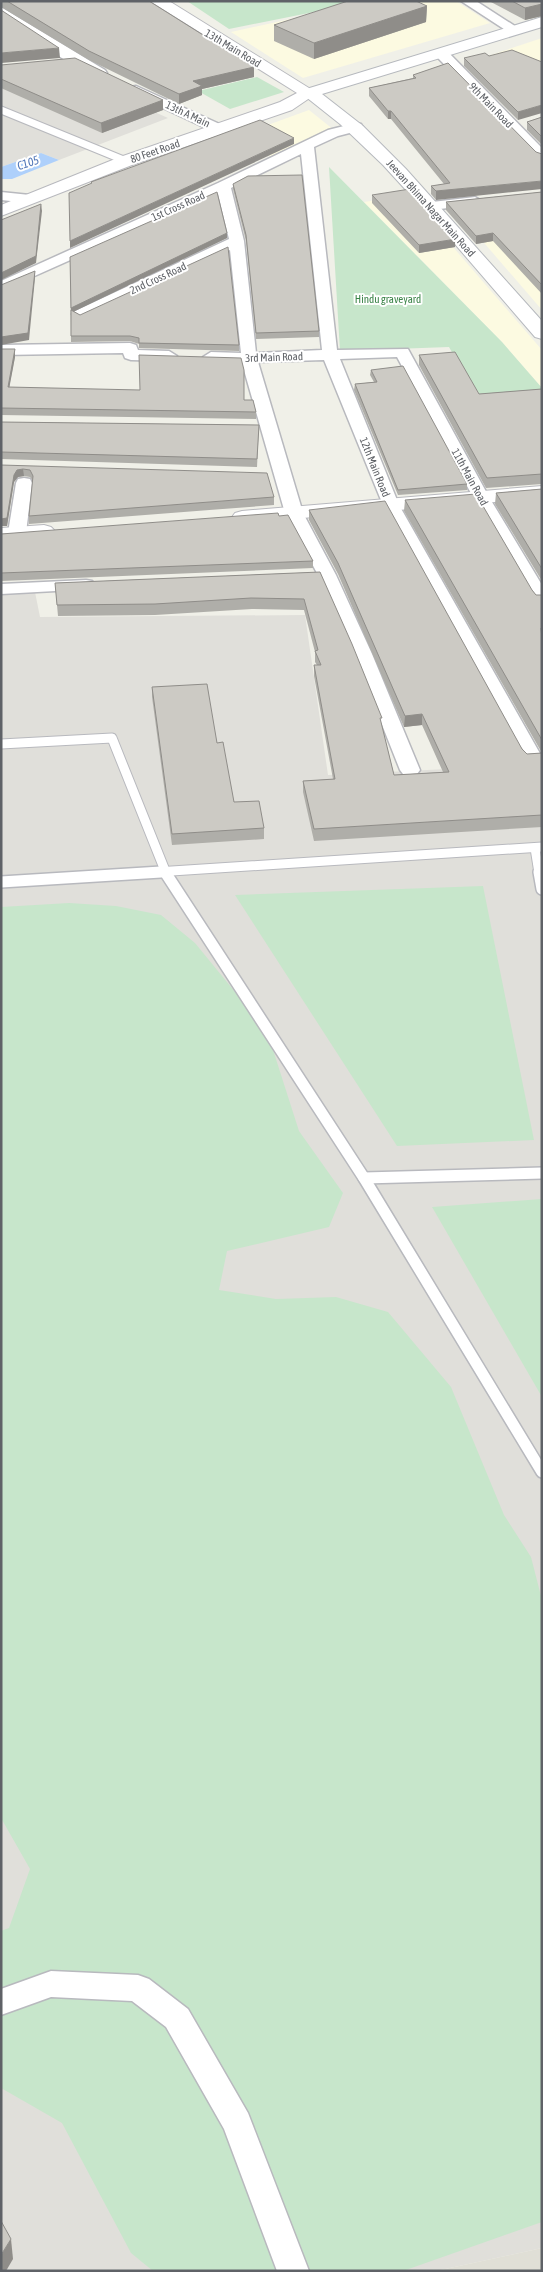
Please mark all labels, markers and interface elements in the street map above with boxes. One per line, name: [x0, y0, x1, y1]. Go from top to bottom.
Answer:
street label: 13th Main Road: [203, 27, 263, 69]
street label: 9th Main Road: [467, 80, 515, 130]
street label: 13th A Main: [164, 99, 212, 129]
street label: 80 Feet Road: [129, 137, 181, 165]
water label: C105: [15, 153, 41, 173]
street label: Jeevan Bhima Nagar Main Road: [384, 157, 478, 259]
street label: 1st Cross Road: [149, 189, 207, 223]
street label: 2nd Cross Road: [128, 260, 188, 296]
park label: Hindu graveyard: [355, 293, 421, 305]
street label: 3rd Main Road: [245, 350, 303, 364]
street label: 12th Main Road: [358, 435, 392, 499]
street label: 11th Main Road: [449, 446, 491, 508]

